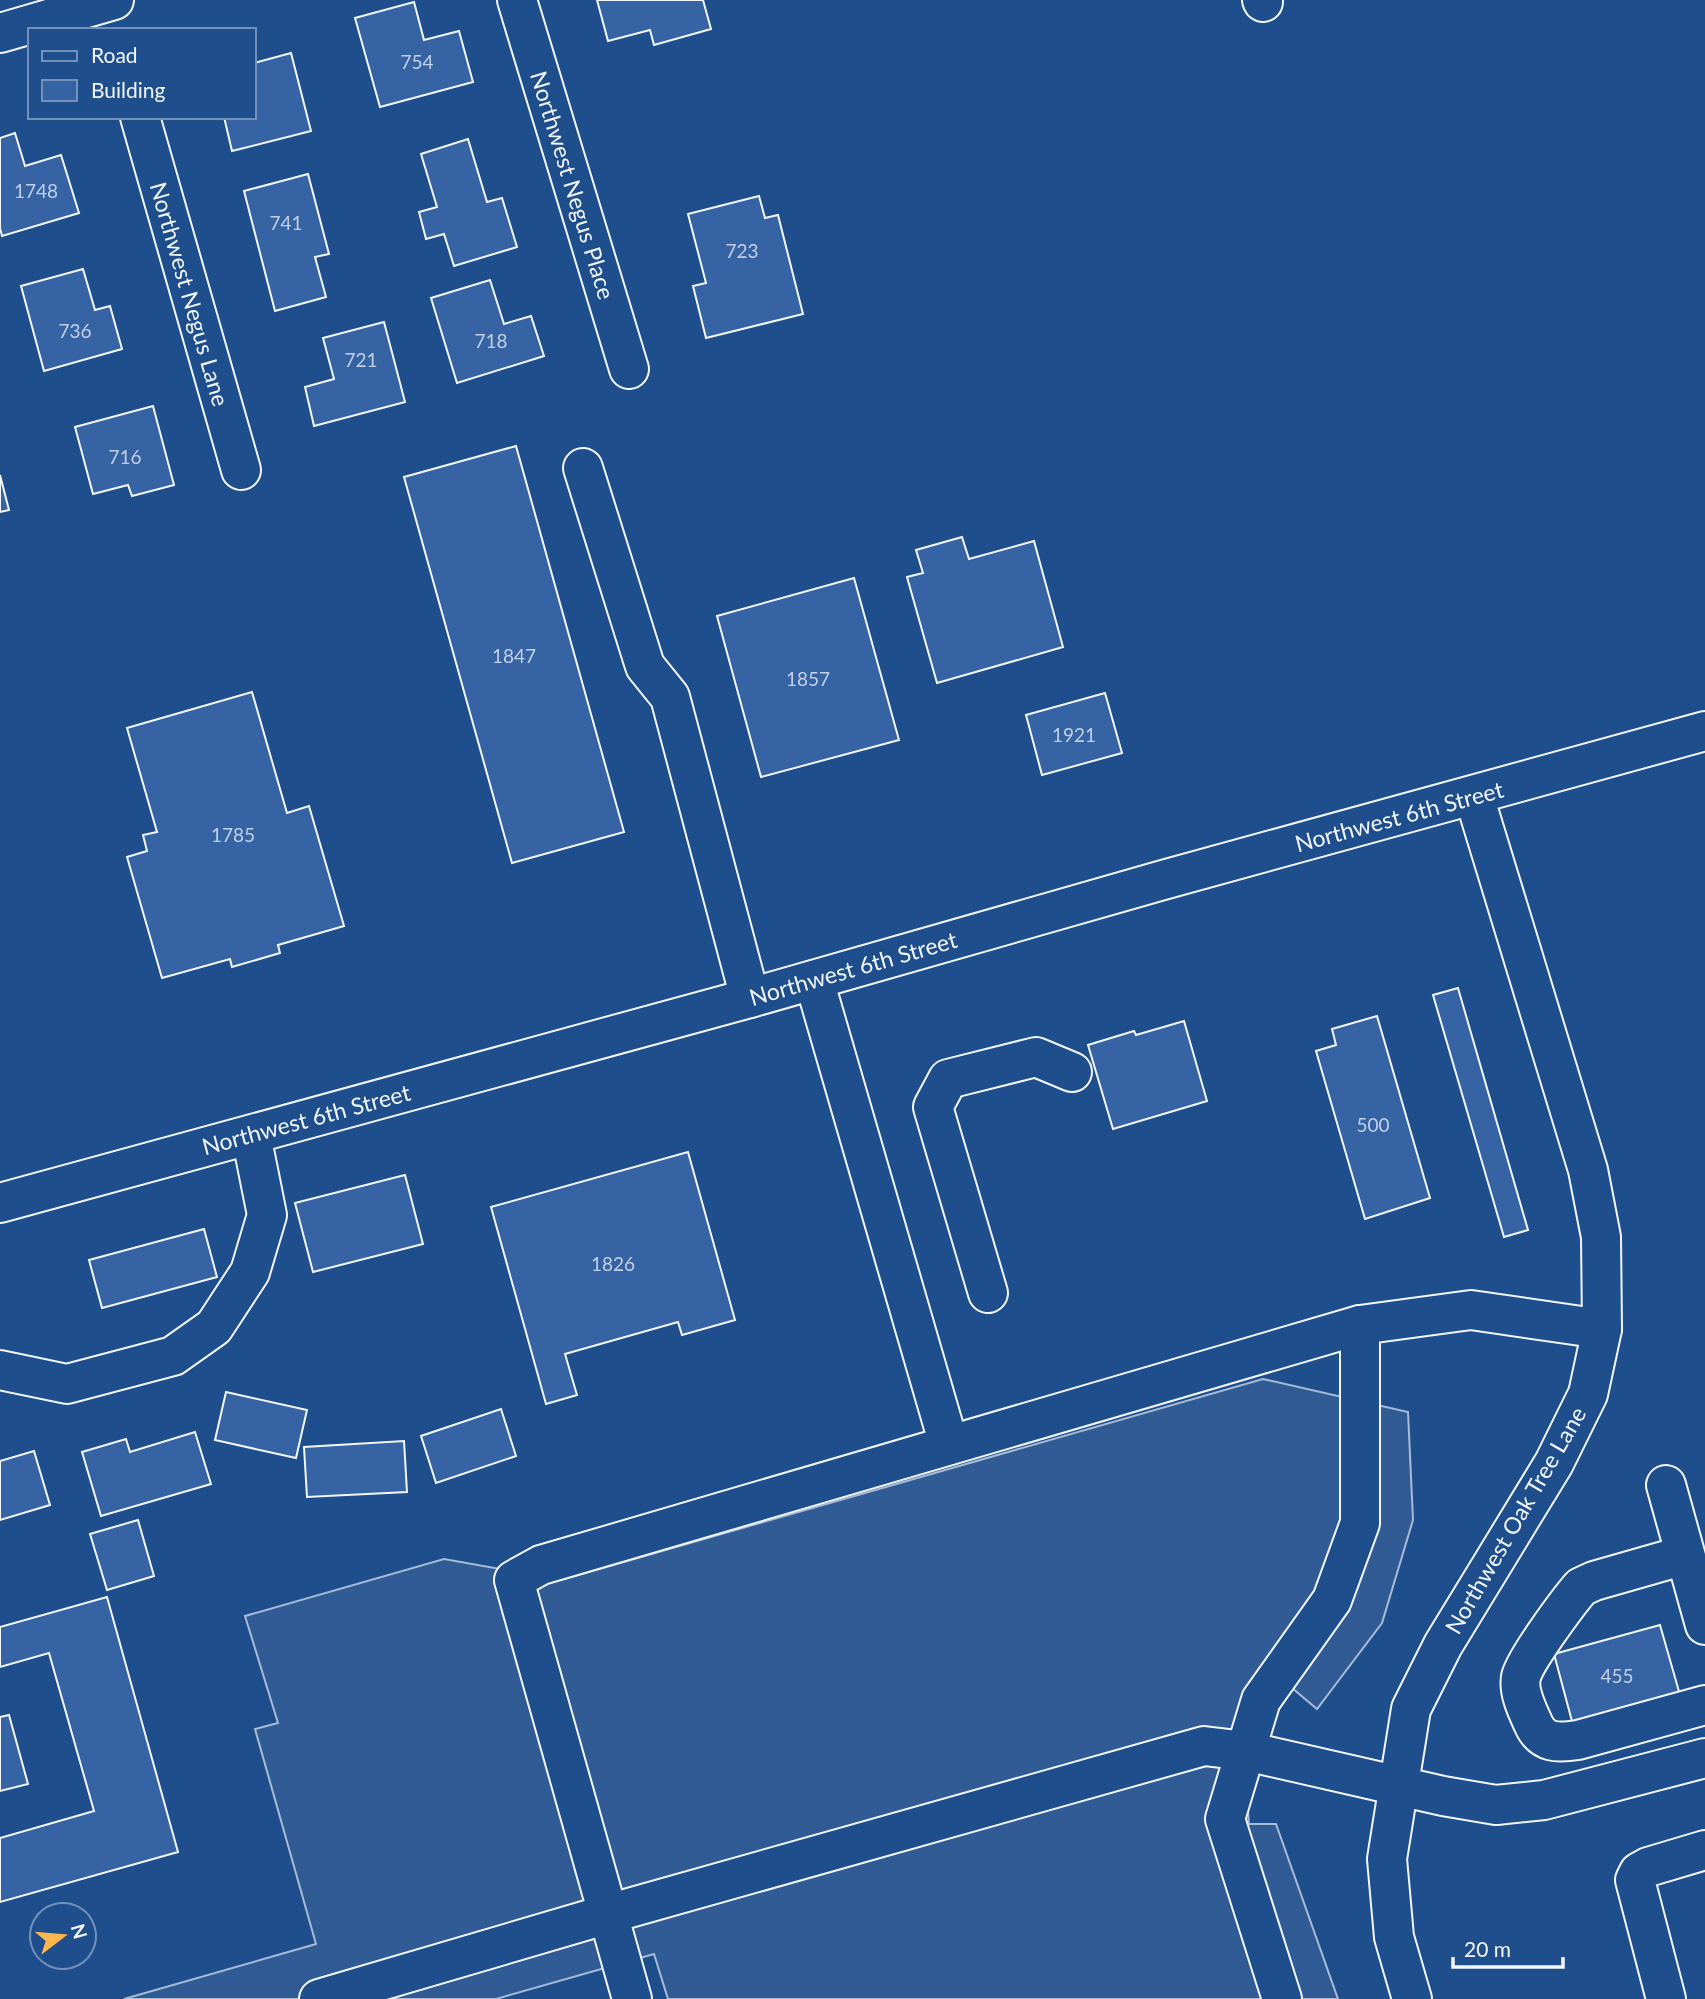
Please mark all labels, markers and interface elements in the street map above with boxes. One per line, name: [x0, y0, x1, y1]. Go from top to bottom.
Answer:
legend: [28, 28, 256, 119]
text: Road: [91, 42, 138, 67]
house number: 754: [400, 50, 434, 73]
street label: Northwest Negus Place: [525, 67, 621, 303]
text: Building: [91, 77, 166, 102]
house number: 1748: [14, 179, 58, 202]
street label: Northwest Negus Lane: [145, 179, 235, 409]
house number: 741: [269, 211, 303, 234]
house number: 723: [725, 239, 759, 262]
house number: 736: [58, 319, 92, 342]
house number: 718: [474, 329, 508, 352]
house number: 721: [344, 348, 378, 371]
house number: 716: [108, 445, 142, 468]
house number: 1847: [492, 644, 536, 667]
house number: 1857: [786, 667, 830, 690]
house number: 1921: [1052, 723, 1096, 746]
street label: Northwest 6th Street: [1292, 775, 1507, 857]
house number: 1785: [211, 823, 255, 846]
street label: Northwest 6th Street: [746, 925, 961, 1011]
street label: Northwest 6th Street: [199, 1078, 414, 1160]
house number: 500: [1356, 1113, 1390, 1136]
house number: 1826: [591, 1252, 635, 1275]
street label: Northwest Oak Tree Lane: [1438, 1401, 1592, 1639]
house number: 455: [1600, 1664, 1634, 1687]
north arrow: [28, 1901, 98, 1971]
text: N: [67, 1921, 93, 1941]
scale bar: [1453, 1926, 1563, 1970]
text: 20 m: [1464, 1936, 1511, 1961]

